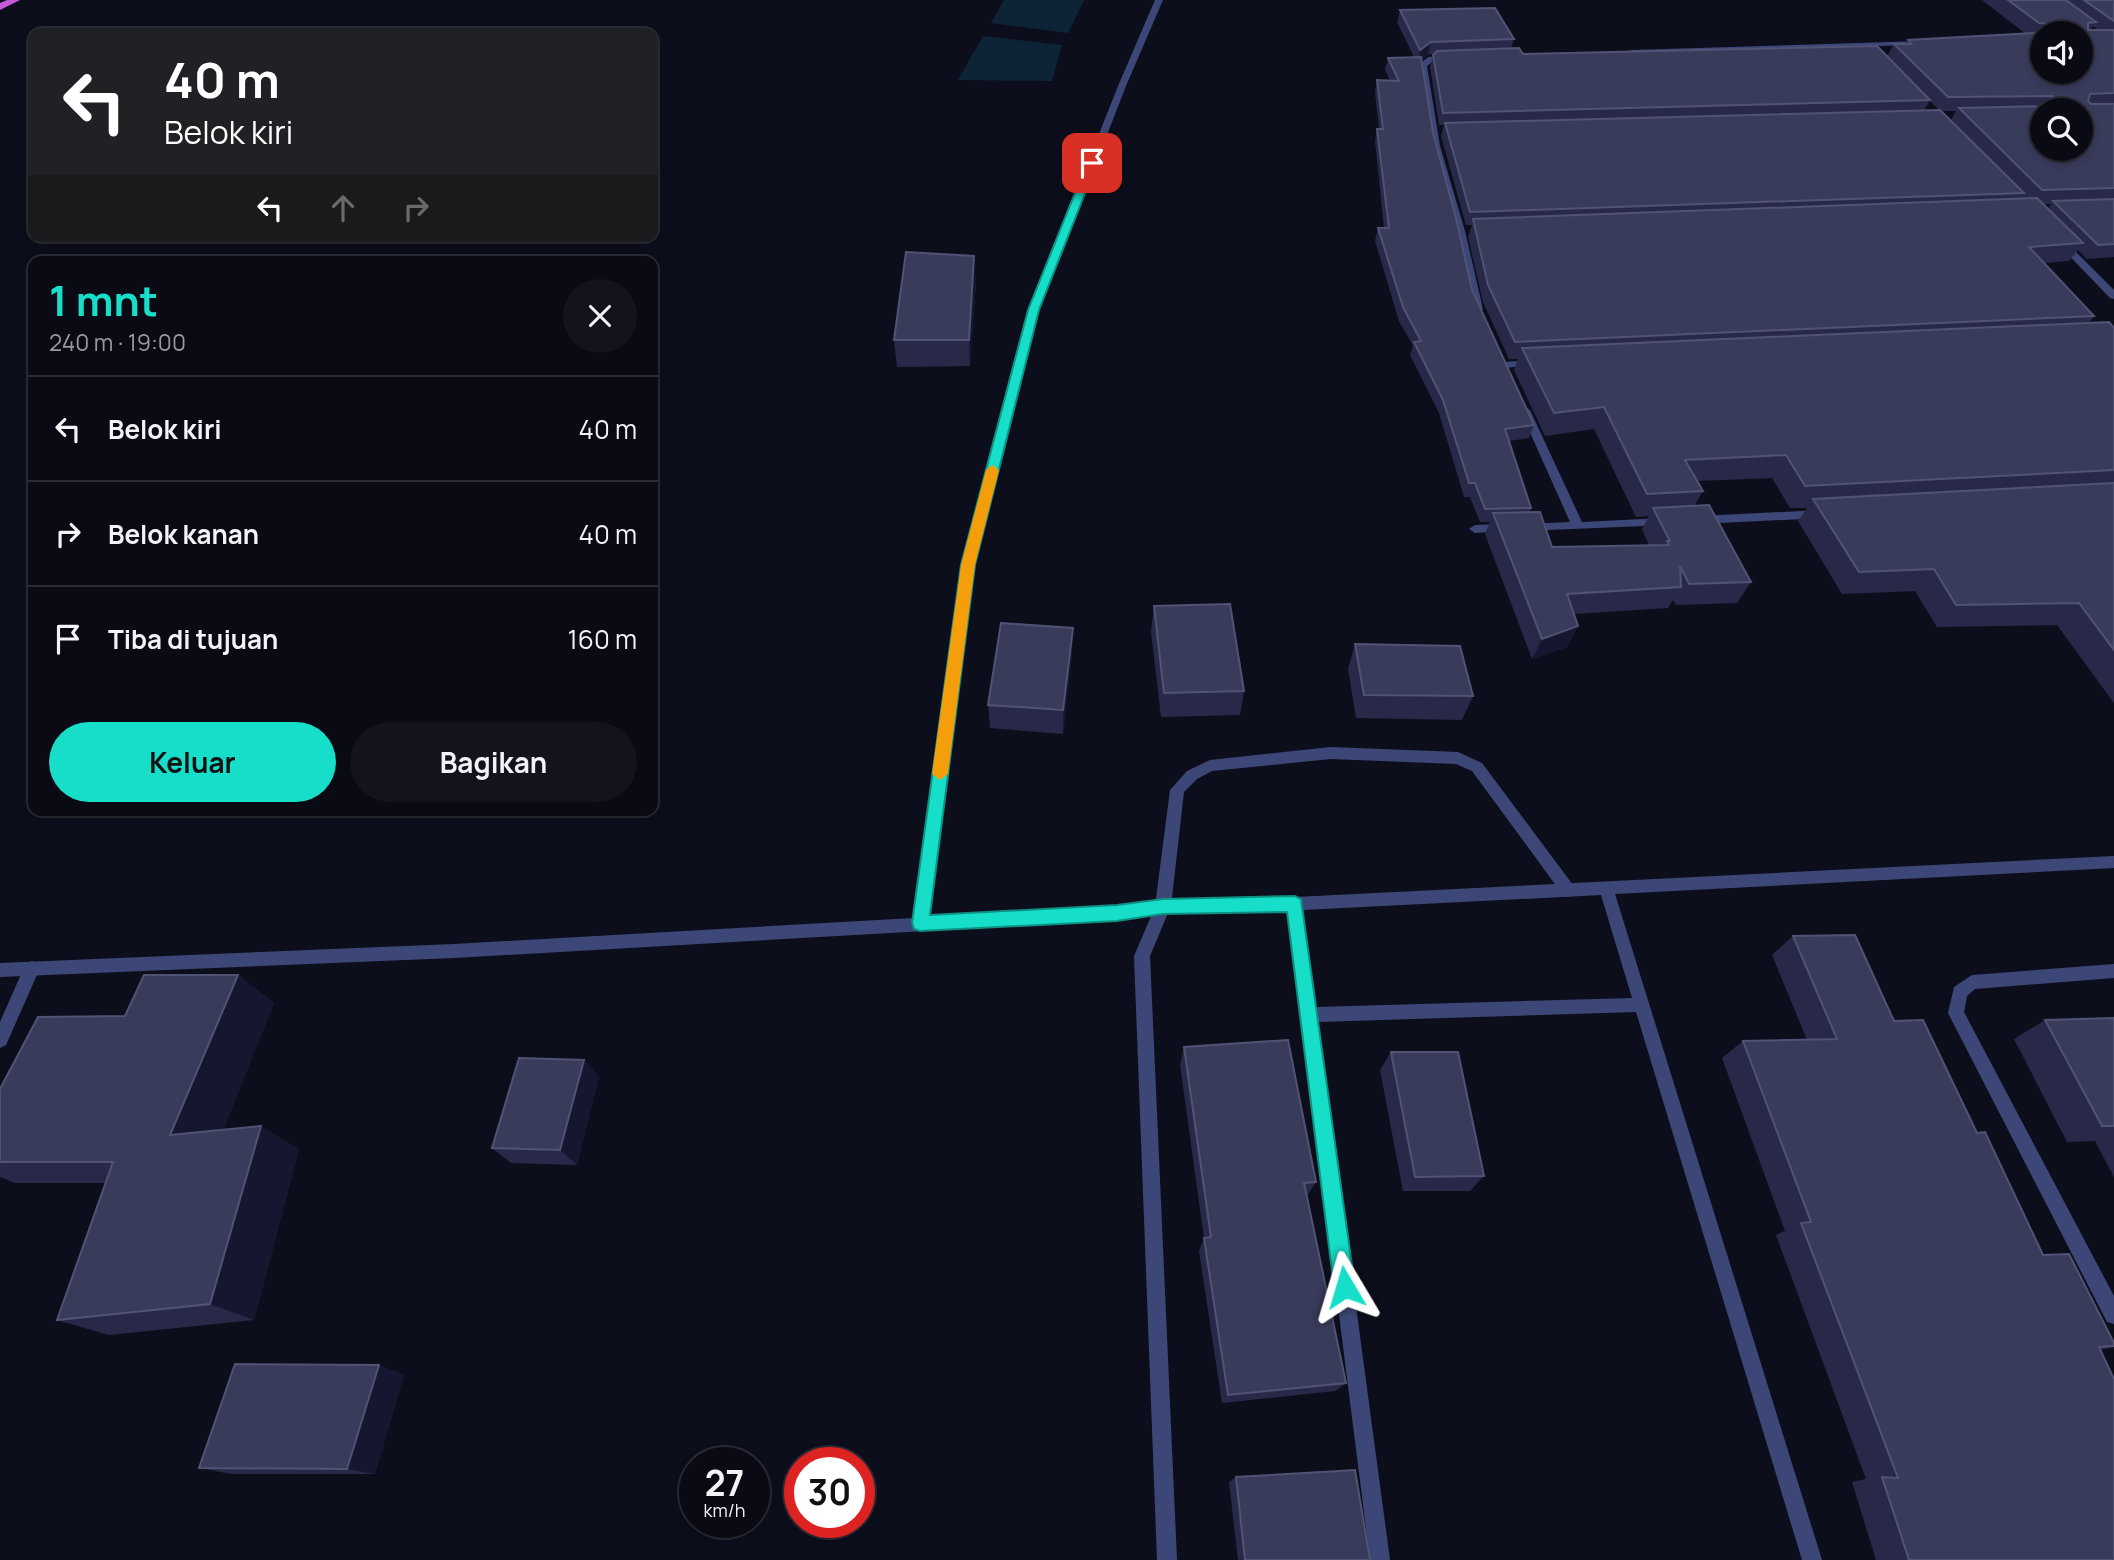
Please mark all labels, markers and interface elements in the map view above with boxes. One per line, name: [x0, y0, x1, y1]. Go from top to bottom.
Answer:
map controls: [2030, 21, 2093, 161]
button: sound: [2030, 21, 2093, 84]
text: 40 m: [164, 46, 280, 113]
icon: left: [49, 56, 140, 147]
button: search: [2030, 98, 2093, 161]
text: Belok kiri: [164, 110, 293, 154]
pin: [1062, 133, 1122, 193]
icon: arrive: [1073, 144, 1111, 182]
icon: left: [251, 189, 289, 227]
icon: ahead: [324, 189, 362, 227]
icon: right: [397, 189, 435, 227]
text: 1 mnt: [49, 271, 158, 329]
button: close: [563, 279, 637, 353]
text: 240 m · 19:00: [49, 326, 186, 358]
icon: left: [49, 410, 87, 448]
text: Belok kiri: [108, 411, 222, 447]
text: 40 m: [579, 411, 637, 447]
icon: right: [49, 515, 87, 553]
text: Belok kanan: [108, 516, 259, 552]
text: 40 m: [579, 516, 637, 552]
icon: arrive: [49, 620, 87, 658]
text: Tiba di tujuan: [108, 621, 278, 657]
text: 160 m: [568, 621, 637, 657]
button: Keluar: [49, 722, 336, 802]
button: Bagikan: [350, 722, 637, 802]
position arrow: [1308, 1250, 1382, 1324]
speed limit sign: 30: [784, 1447, 875, 1538]
text: 27: [705, 1459, 744, 1507]
text: km/h: [704, 1498, 745, 1522]

